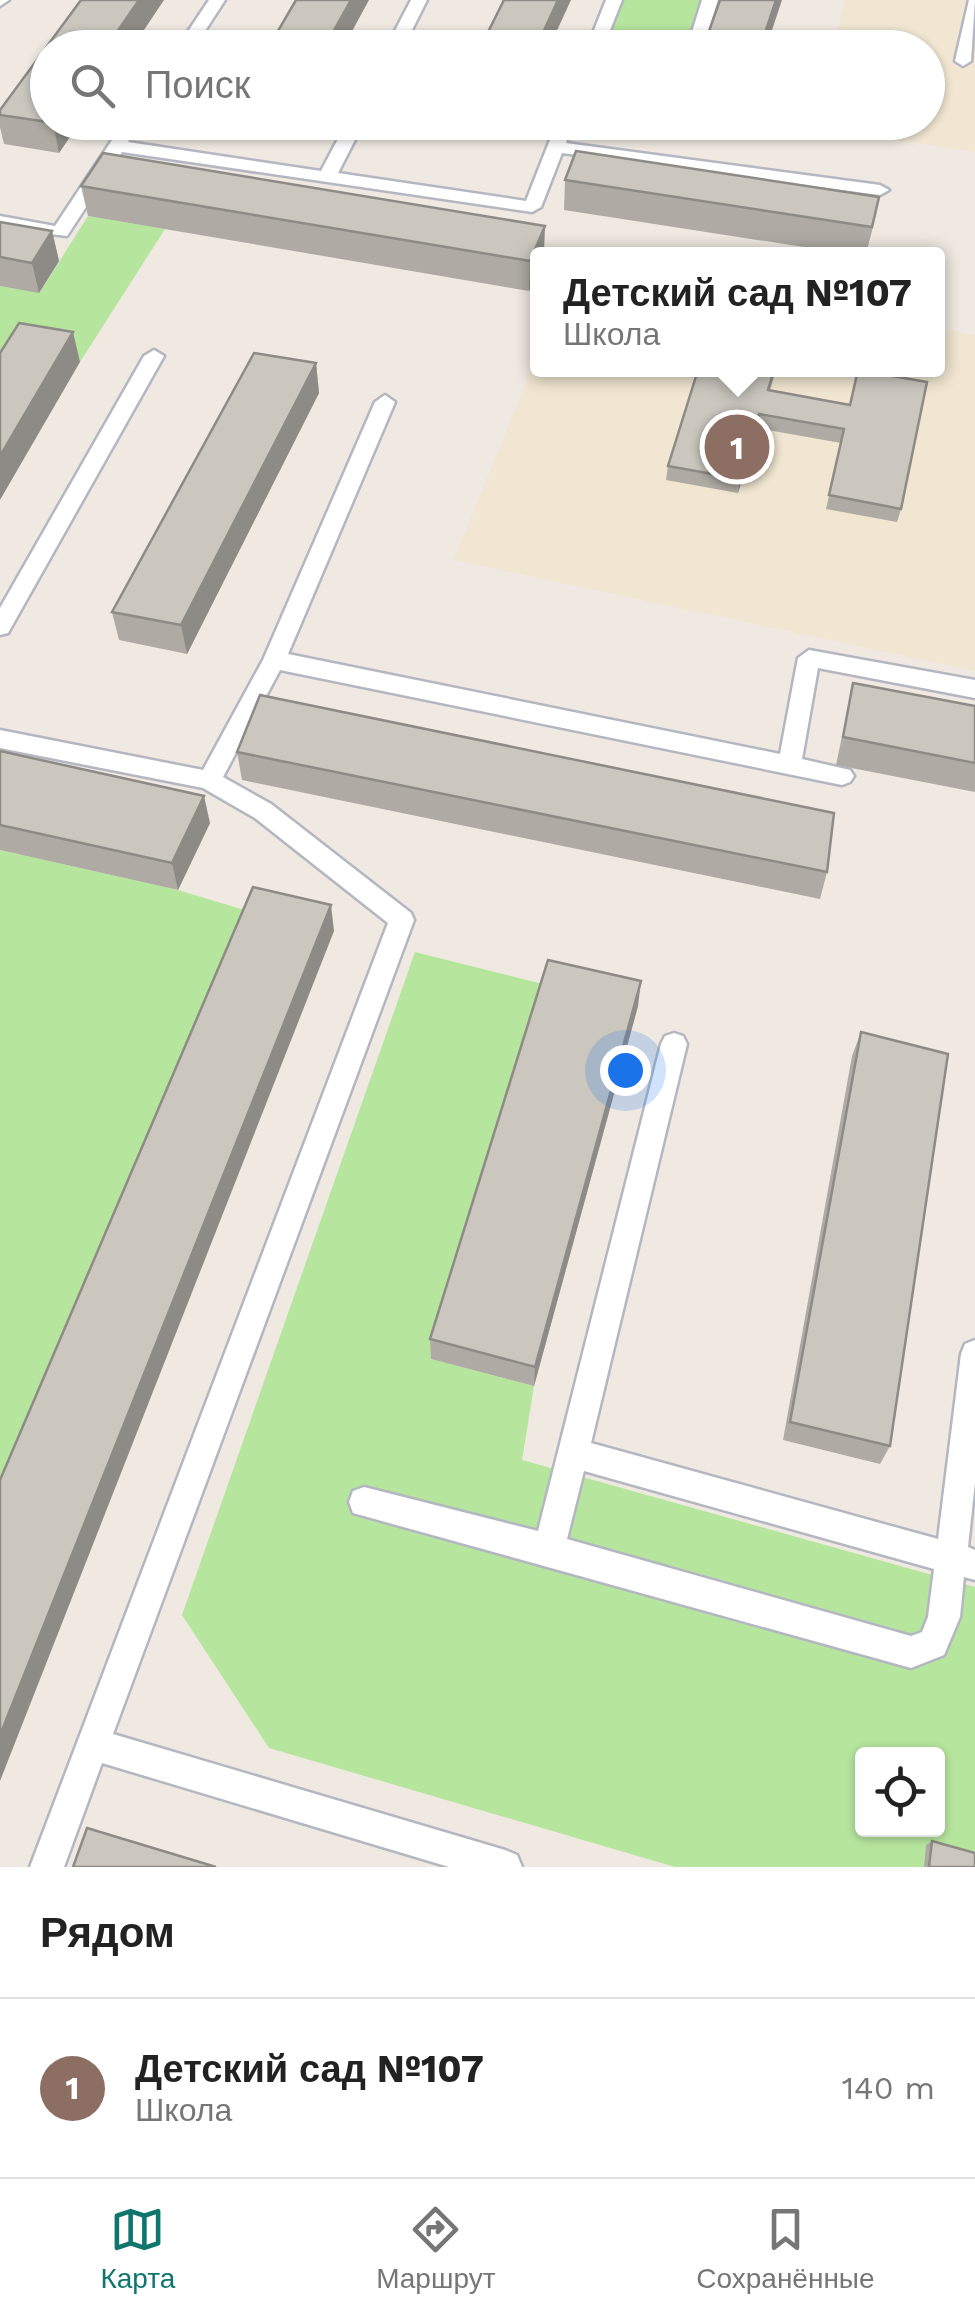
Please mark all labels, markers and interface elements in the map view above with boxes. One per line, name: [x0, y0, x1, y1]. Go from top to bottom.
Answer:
search box: [30, 30, 945, 140]
icon: search: [65, 58, 120, 113]
text: Поиск: [145, 63, 250, 107]
popup: [530, 247, 945, 377]
text: Детский сад №107: [563, 271, 912, 315]
text: Школа: [563, 315, 660, 353]
pin: 1: [704, 410, 770, 484]
your location: [600, 1045, 651, 1096]
map controls: [855, 1747, 945, 1837]
button: locate: [855, 1747, 945, 1837]
text: Рядом: [40, 1908, 175, 1957]
text: Детский сад №107: [135, 2047, 484, 2091]
text: 1: [66, 2069, 79, 2107]
text: 140 m: [842, 2069, 935, 2107]
text: Школа: [135, 2091, 232, 2129]
tab: Карта: [100, 2202, 175, 2295]
tab: Маршрут: [376, 2202, 495, 2295]
tab: Сохранённые: [696, 2202, 875, 2295]

